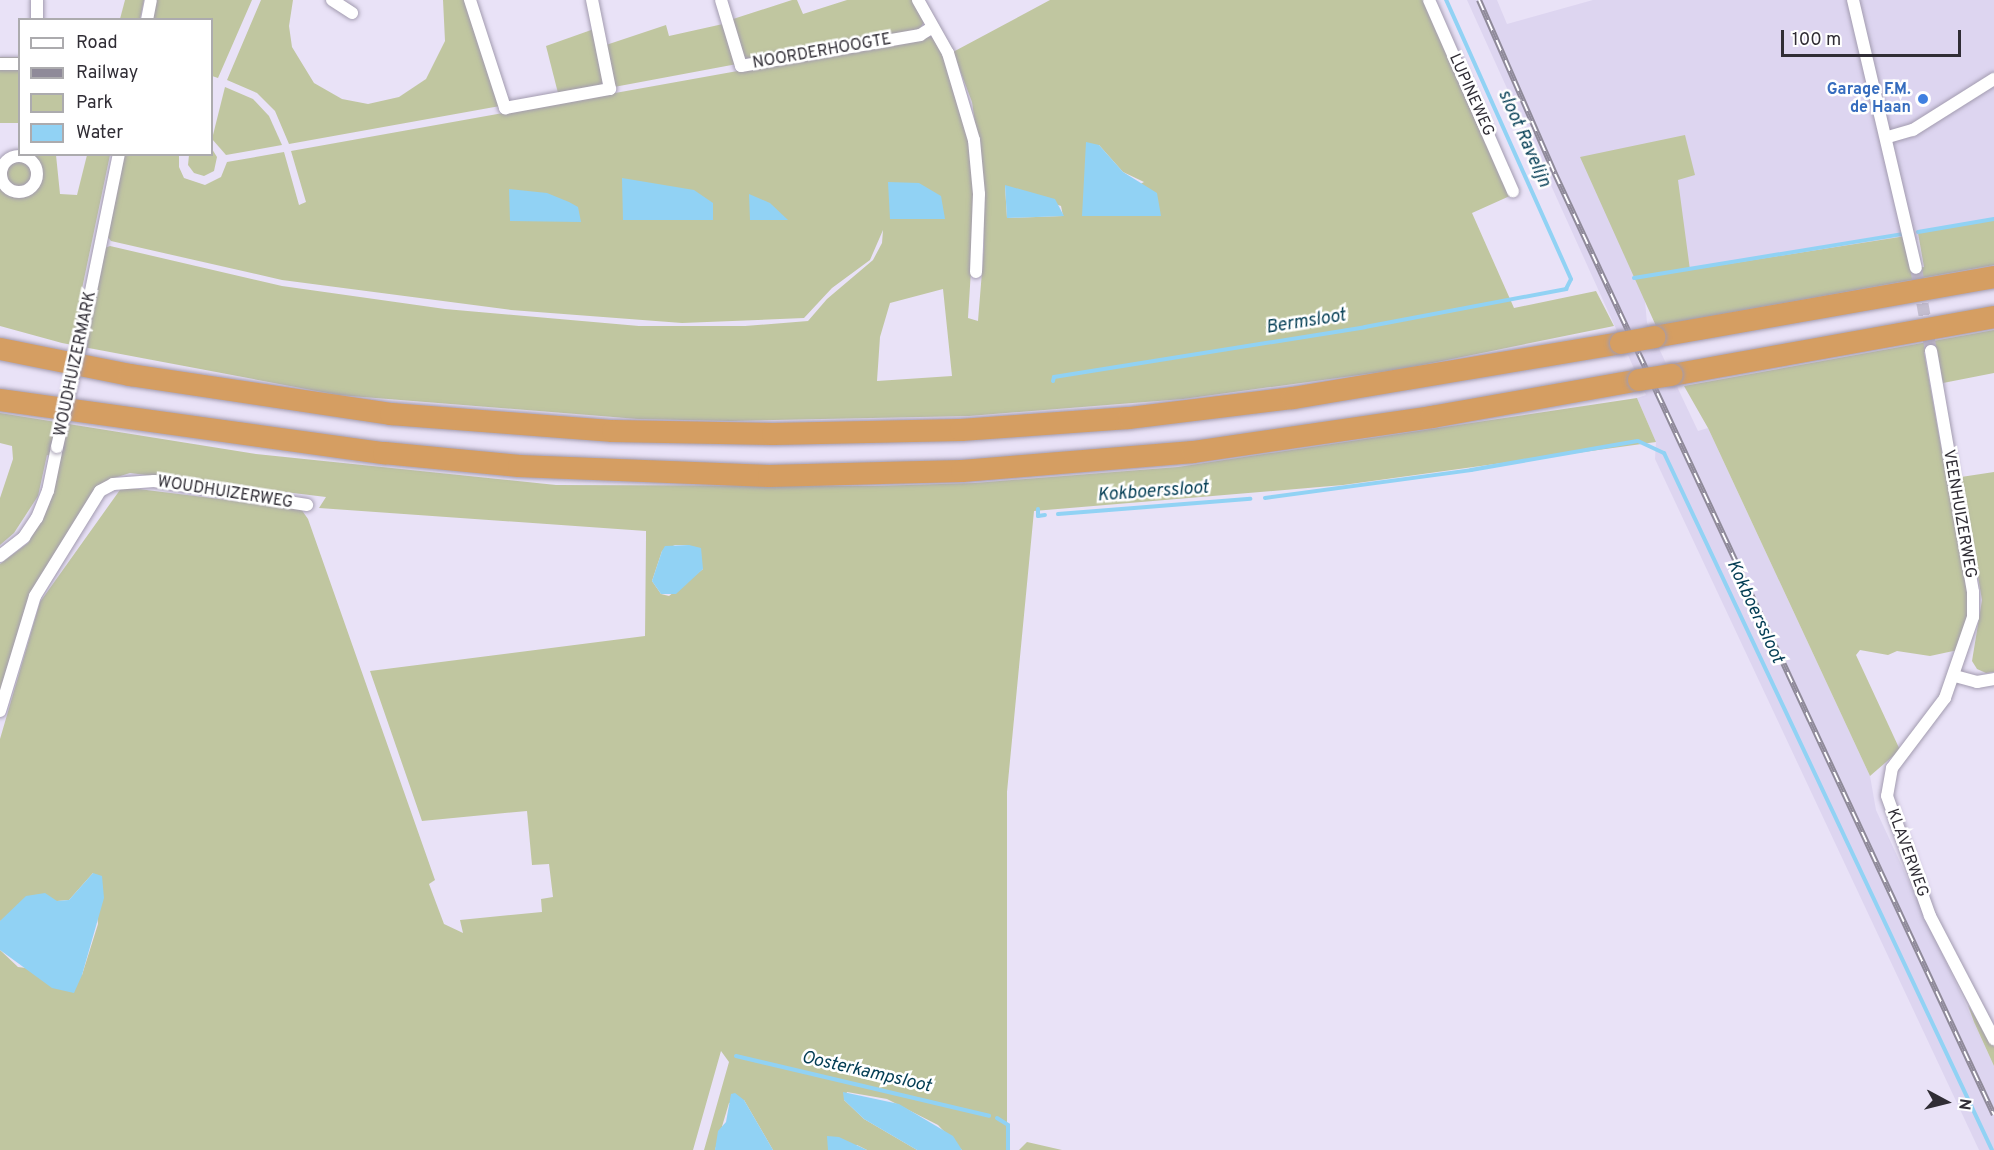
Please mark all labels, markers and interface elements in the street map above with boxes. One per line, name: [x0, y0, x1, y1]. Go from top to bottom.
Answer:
legend: [18, 18, 213, 156]
scale bar: [1784, 18, 1964, 56]
text: 100 m: [1792, 29, 1841, 52]
street label: NOORDERHOOGTE: [751, 30, 893, 74]
text: Road: [76, 32, 118, 55]
street label: LUPINEWEG: [1444, 51, 1498, 139]
text: Railway: [76, 62, 138, 85]
place label: Garage F.M. de Haan: [1827, 80, 1911, 118]
water label: sloot Ravelijn: [1492, 87, 1554, 191]
text: Park: [76, 92, 113, 115]
marker: Garage F.M. de Haan: [1916, 92, 1930, 106]
text: Water: [76, 122, 123, 145]
street label: WOUDHUIZERMARK: [51, 290, 101, 438]
water label: Bermsloot: [1265, 306, 1347, 340]
street label: VEENHUIZERWEG: [1938, 448, 1980, 580]
street label: WOUDHUIZERWEG: [156, 473, 294, 513]
water label: Kokboerssloot: [1097, 478, 1209, 508]
water label: Kokboerssloot: [1721, 557, 1787, 667]
street label: KLAVERWEG: [1882, 806, 1932, 900]
water label: Oosterkampsloot: [799, 1048, 933, 1098]
north arrow: [1916, 1072, 1976, 1132]
text: N: [1953, 1097, 1974, 1111]

